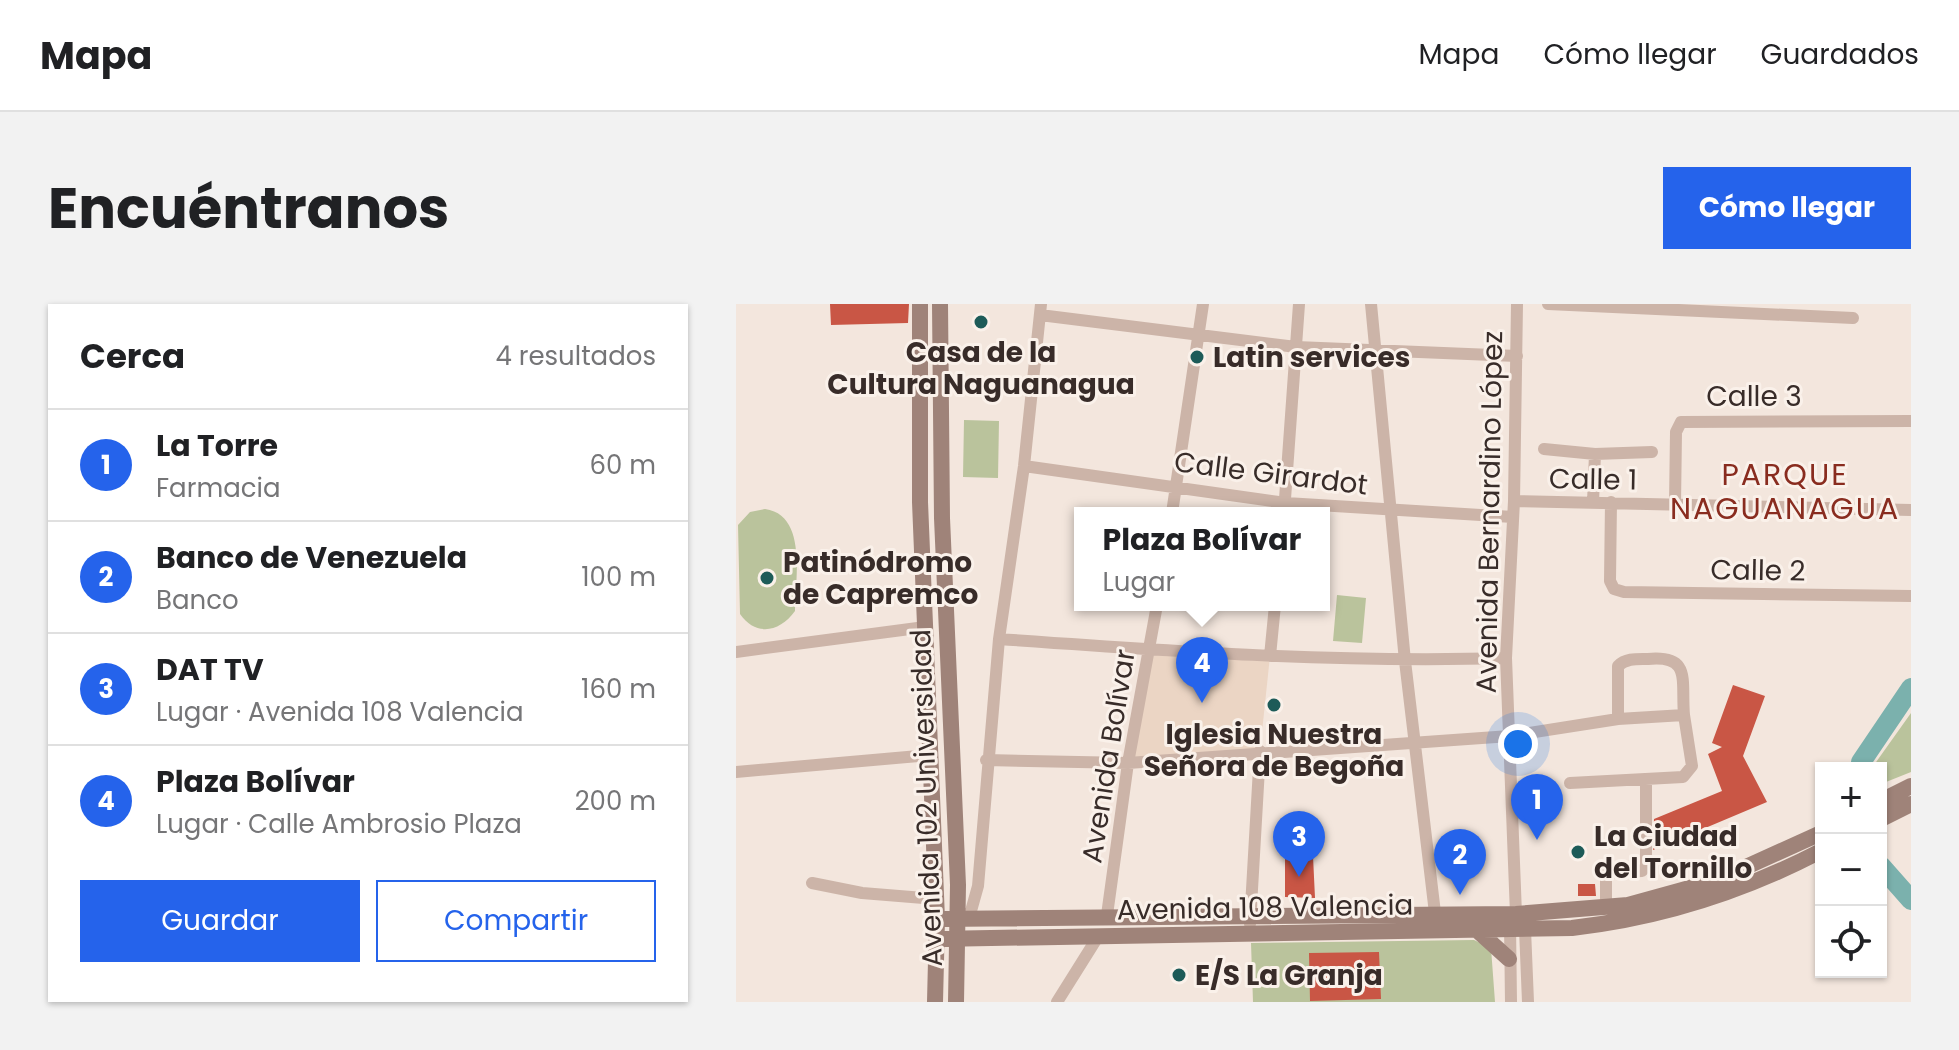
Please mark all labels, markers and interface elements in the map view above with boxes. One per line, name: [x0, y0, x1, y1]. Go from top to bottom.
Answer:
text: Mapa: [40, 29, 152, 82]
text: Mapa: [1418, 35, 1499, 74]
text: Cómo llegar: [1543, 35, 1717, 74]
text: Guardados: [1761, 35, 1919, 74]
button: Cómo llegar: [1663, 167, 1911, 249]
text: Encuéntranos: [48, 169, 449, 248]
marker: Casa de la Cultura Naguanagua: [972, 313, 990, 331]
street label: Avenida Bernardino López: [1467, 330, 1512, 694]
text: Cerca: [80, 332, 185, 380]
place label: Casa de la Cultura Naguanagua: [827, 333, 1135, 404]
text: 4 resultados: [495, 338, 656, 374]
place label: Latin services: [1213, 338, 1410, 377]
marker: Latin services: [1188, 348, 1206, 366]
street label: Calle 3: [1706, 377, 1802, 416]
text: La Torre: [156, 424, 278, 467]
street label: Calle Girardot: [1172, 442, 1370, 505]
text: 1: [101, 447, 111, 483]
text: 60 m: [589, 447, 656, 483]
district label: PARQUE NAGUANAGUA: [1670, 453, 1900, 530]
street label: Calle 1: [1549, 459, 1637, 500]
text: Farmacia: [156, 470, 281, 506]
popup: [1074, 507, 1330, 611]
text: Plaza Bolívar: [1103, 518, 1301, 561]
text: Banco de Venezuela: [156, 536, 467, 579]
place label: Patinódromo de Capremco: [783, 543, 978, 614]
street label: Calle 2: [1710, 550, 1806, 591]
text: 2: [99, 559, 113, 595]
text: 100 m: [581, 559, 656, 595]
text: Lugar: [1103, 564, 1175, 600]
marker: Patinódromo de Capremco: [758, 569, 776, 587]
text: Banco: [156, 582, 239, 618]
street label: Avenida 102 Universidad: [901, 629, 952, 967]
pin: 4: [1176, 637, 1228, 703]
street label: Avenida Bolívar: [1072, 646, 1145, 866]
text: DAT TV: [156, 648, 264, 691]
text: 3: [98, 671, 114, 707]
text: 160 m: [581, 671, 656, 707]
text: Lugar · Avenida 108 Valencia: [156, 694, 524, 730]
marker: Iglesia Nuestra Señora de Begoña: [1265, 696, 1283, 714]
place label: Iglesia Nuestra Señora de Begoña: [1144, 715, 1404, 786]
your location: [1498, 724, 1538, 764]
text: Plaza Bolívar: [156, 760, 355, 803]
map controls: [1815, 762, 1887, 978]
button: +: [1815, 762, 1887, 834]
pin: 1: [1511, 774, 1563, 840]
text: 4: [97, 783, 115, 819]
text: 200 m: [575, 783, 656, 819]
text: Lugar · Calle Ambrosio Plaza: [156, 806, 522, 842]
pin: 3: [1273, 811, 1325, 877]
place label: La Ciudad del Tornillo: [1594, 817, 1752, 888]
pin: 2: [1434, 829, 1486, 895]
button: −: [1815, 834, 1887, 906]
marker: La Ciudad del Tornillo: [1569, 843, 1587, 861]
button: Guardar: [80, 880, 360, 962]
button: Compartir: [376, 880, 656, 962]
street label: Avenida 108 Valencia: [1116, 885, 1414, 930]
button: locate: [1815, 906, 1887, 978]
place label: E/S La Granja: [1195, 956, 1383, 995]
marker: E/S La Granja: [1170, 966, 1188, 984]

